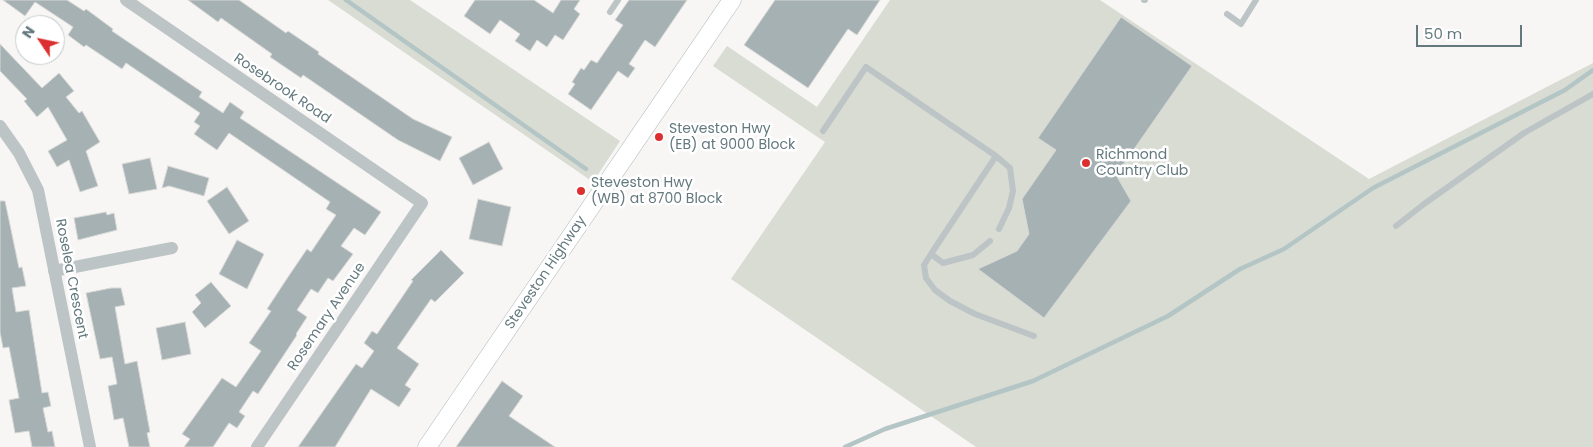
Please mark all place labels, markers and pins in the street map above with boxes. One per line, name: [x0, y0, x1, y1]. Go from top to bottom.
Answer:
place label: Steveston Hwy (EB) at 9000 Block: [669, 121, 795, 154]
marker: Steveston Hwy (EB) at 9000 Block: [653, 131, 665, 143]
place label: Richmond Country Club: [1096, 147, 1188, 180]
marker: Richmond Country Club: [1080, 157, 1092, 169]
place label: Steveston Hwy (WB) at 8700 Block: [591, 175, 722, 208]
marker: Steveston Hwy (WB) at 8700 Block: [575, 185, 587, 197]

